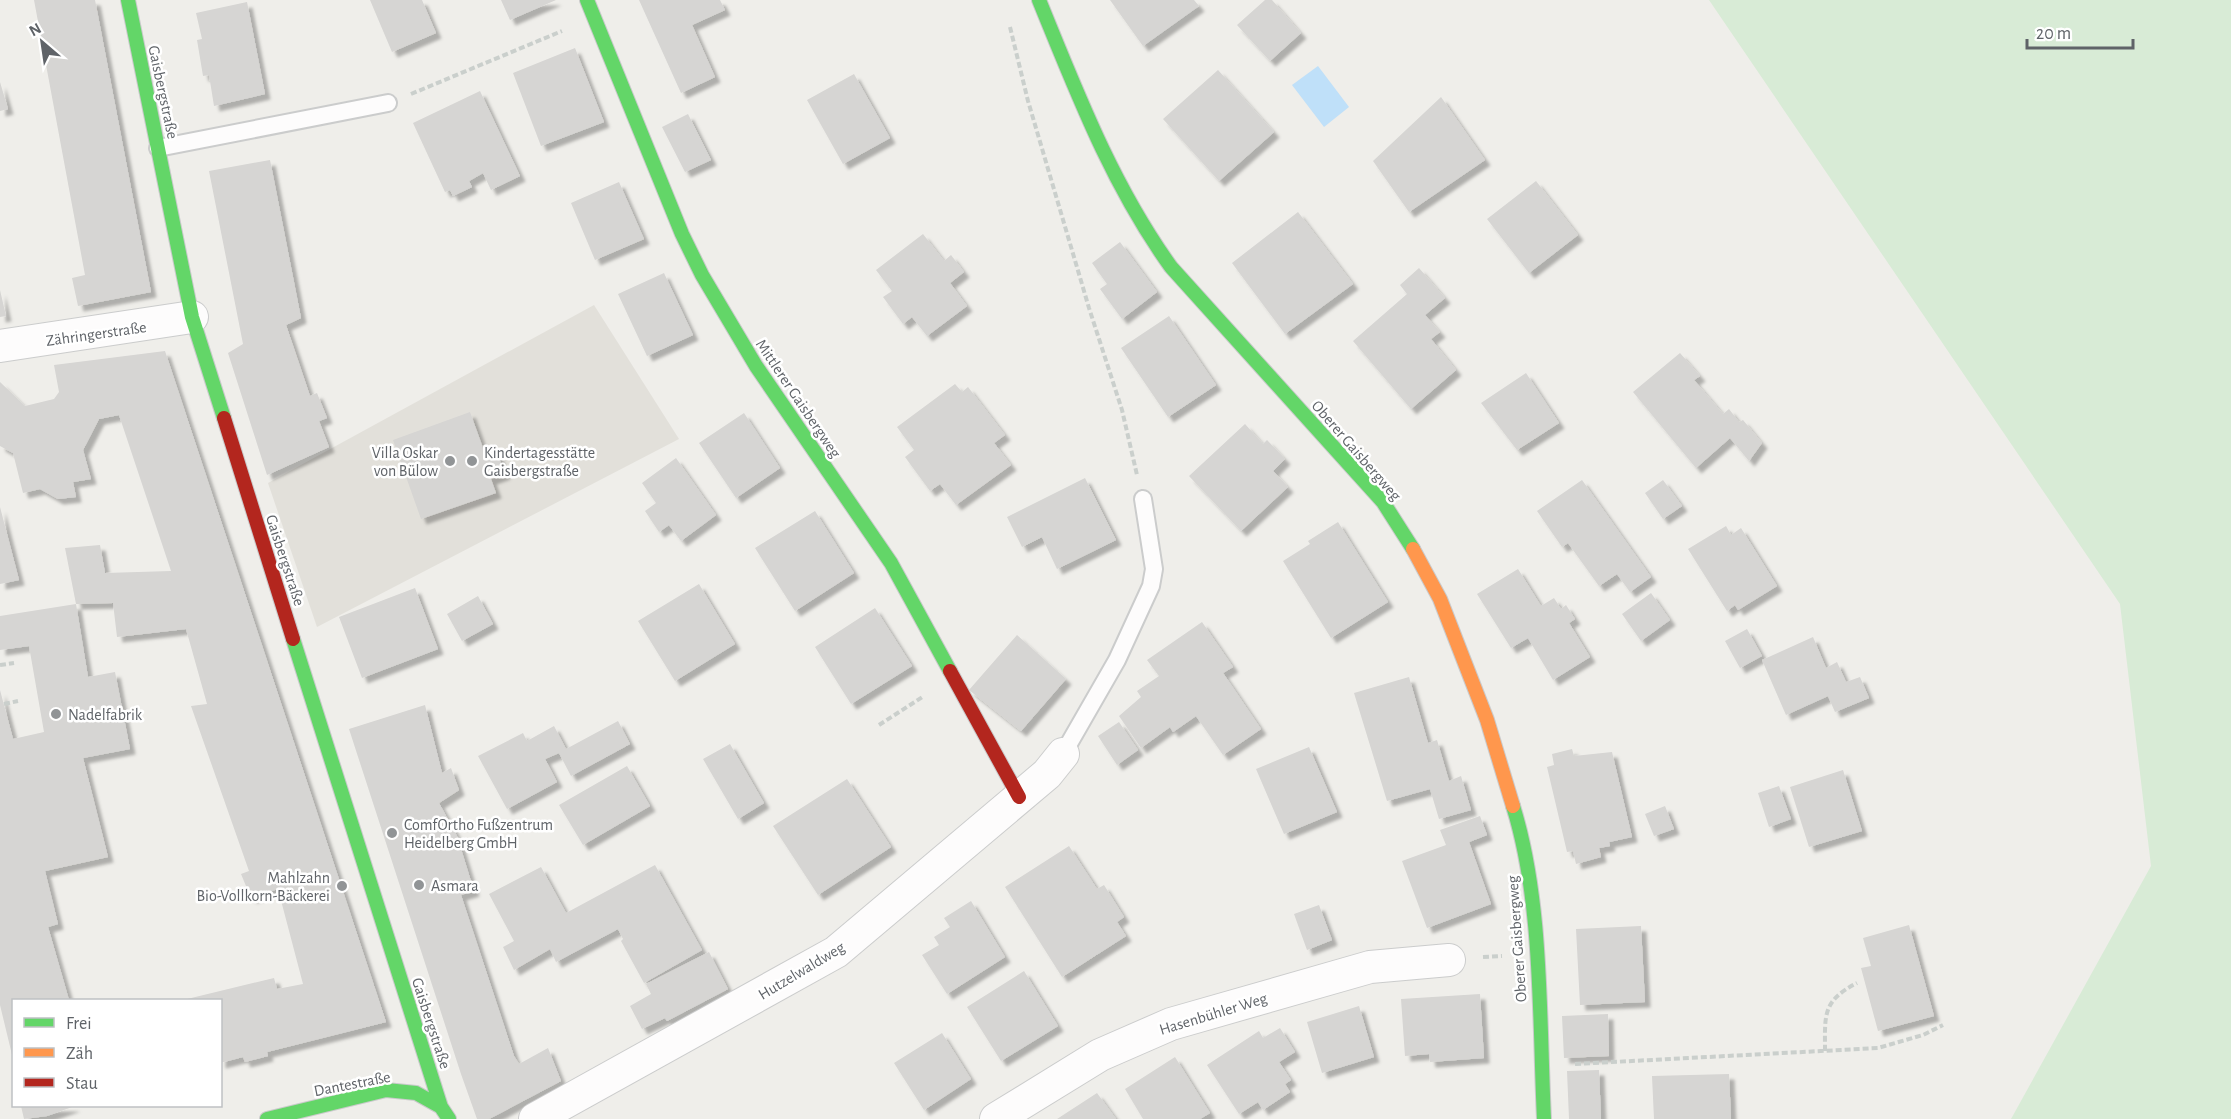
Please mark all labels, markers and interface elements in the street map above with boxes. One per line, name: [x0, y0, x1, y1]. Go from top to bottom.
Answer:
north arrow: [12, 12, 72, 72]
scale bar: [2027, 12, 2134, 50]
text: N: [26, 20, 44, 39]
text: 20 m: [2036, 25, 2071, 43]
street label: Gaisbergstraße: [145, 44, 181, 140]
street label: Zähringerstraße: [45, 319, 147, 349]
street label: Mittlerer Gaisbergweg: [753, 336, 844, 461]
street label: Oberer Gaisbergweg: [1309, 398, 1404, 504]
place label: Villa Oskar von Bülow: [372, 445, 439, 479]
place label: Kindertagesstätte Gaisbergstraße: [484, 445, 595, 479]
marker: Villa Oskar von Bülow: [443, 454, 457, 468]
marker: Kindertagesstätte Gaisbergstraße: [465, 454, 479, 468]
street label: Gaisbergstraße: [263, 513, 307, 608]
marker: Nadelfabrik: [49, 707, 63, 721]
place label: Nadelfabrik: [68, 707, 143, 723]
place label: ComfOrtho Fußzentrum Heidelberg GmbH: [404, 817, 553, 851]
marker: ComfOrtho Fußzentrum Heidelberg GmbH: [385, 826, 399, 840]
place label: Mahlzahn Bio-Vollkorn-Bäckerei: [196, 870, 330, 904]
street label: Oberer Gaisbergweg: [1505, 875, 1529, 1003]
marker: Asmara: [412, 878, 426, 892]
place label: Asmara: [431, 878, 479, 894]
marker: Mahlzahn Bio-Vollkorn-Bäckerei: [335, 879, 349, 893]
street label: Hutzelwaldweg: [756, 939, 848, 1003]
street label: Gaisbergstraße: [409, 976, 453, 1071]
street label: Hasenbühler Weg: [1157, 990, 1269, 1038]
legend: [12, 999, 222, 1107]
text: Frei: [66, 1015, 92, 1033]
text: Zäh: [66, 1045, 93, 1063]
street label: Dantestraße: [313, 1069, 392, 1099]
text: Stau: [66, 1075, 98, 1093]

